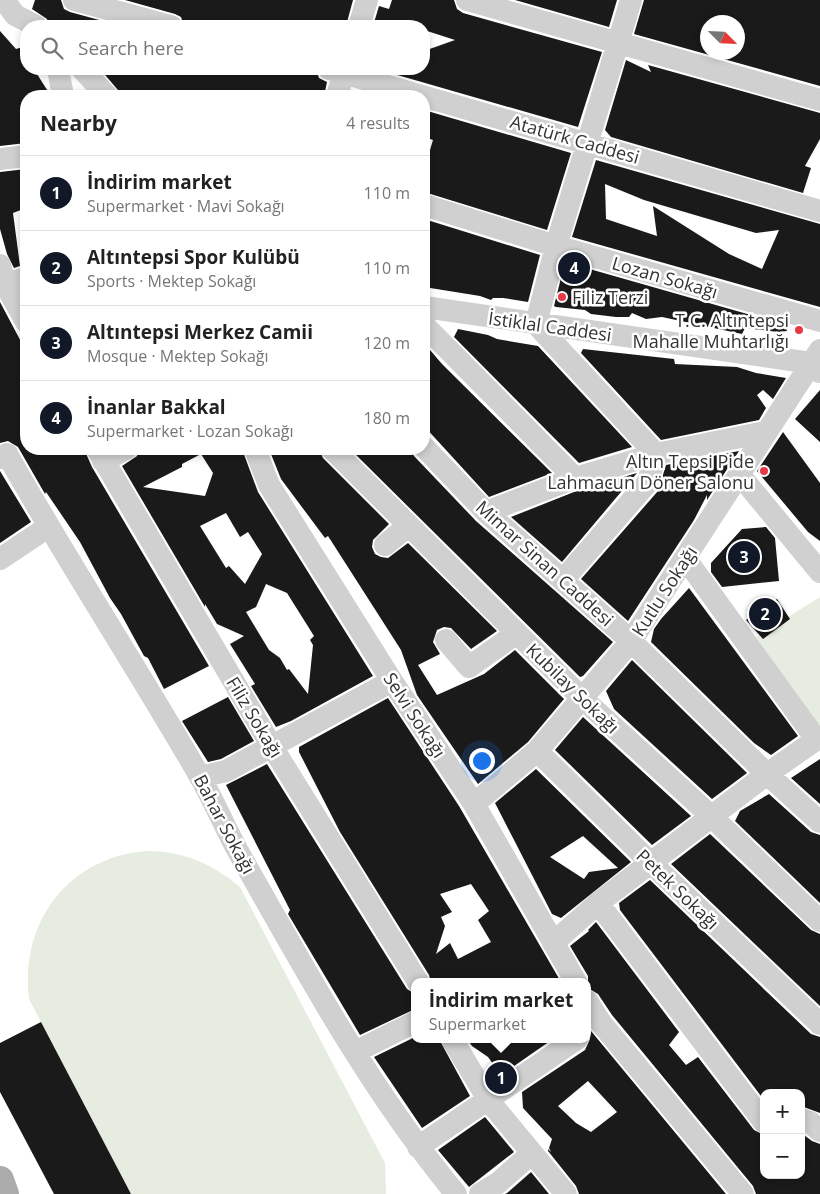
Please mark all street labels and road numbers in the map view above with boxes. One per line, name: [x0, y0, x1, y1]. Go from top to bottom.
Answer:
street label: Atatürk Caddesi: [508, 109, 642, 169]
street label: Lozan Sokağı: [609, 250, 721, 304]
street label: İstiklal Caddesi: [487, 305, 613, 347]
street label: Mimar Sinan Caddesi: [471, 495, 619, 631]
street label: Kutlu Sokağı: [626, 541, 702, 641]
street label: Kubilay Sokağı: [521, 638, 625, 738]
street label: Selvi Sokağı: [378, 668, 452, 762]
street label: Filiz Sokağı: [221, 672, 289, 762]
street label: Bahar Sokağı: [189, 770, 261, 878]
street label: Petek Sokağı: [632, 844, 724, 934]

